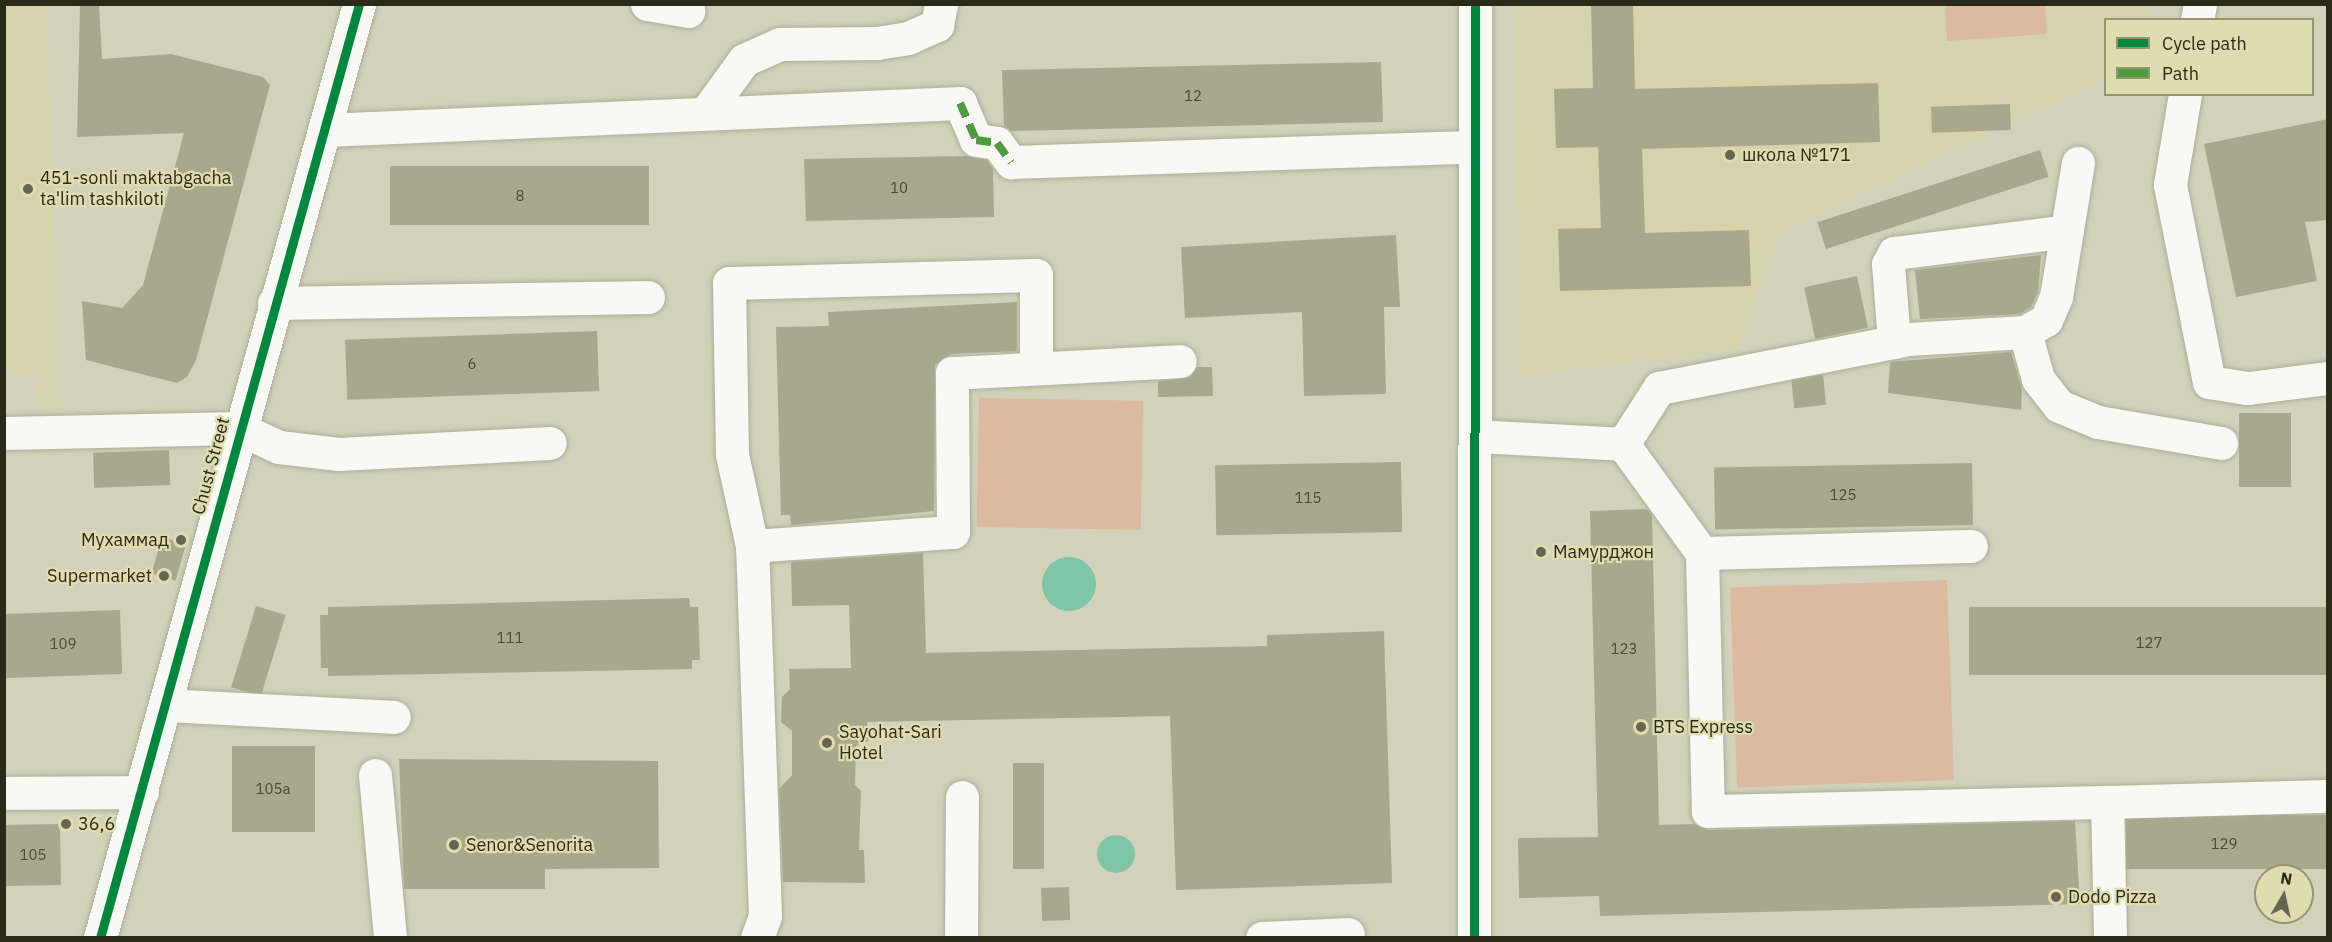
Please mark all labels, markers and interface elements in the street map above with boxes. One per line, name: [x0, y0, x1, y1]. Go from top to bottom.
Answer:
legend: [2104, 18, 2314, 96]
text: Cycle path: [2162, 32, 2247, 55]
text: Path: [2162, 62, 2199, 85]
house number: 12: [1184, 87, 1202, 105]
place label: школа №171: [1742, 144, 1851, 166]
marker: школа №171: [1723, 148, 1737, 162]
place label: 451-sonli maktabgacha ta'lim tashkiloti: [40, 168, 231, 210]
house number: 10: [890, 179, 908, 197]
marker: 451-sonli maktabgacha ta'lim tashkiloti: [21, 182, 35, 196]
house number: 8: [516, 187, 524, 205]
house number: 6: [468, 355, 476, 373]
street label: Chust Street: [188, 415, 234, 517]
house number: 125: [1830, 486, 1856, 504]
house number: 115: [1295, 489, 1321, 507]
place label: Мухаммад: [81, 529, 169, 551]
marker: Мухаммад: [174, 533, 188, 547]
place label: Мамурджон: [1553, 541, 1654, 563]
marker: Мамурджон: [1534, 545, 1548, 559]
place label: Supermarket: [47, 565, 152, 587]
marker: Supermarket: [157, 569, 171, 583]
house number: 111: [497, 629, 523, 647]
house number: 127: [2136, 634, 2162, 652]
house number: 109: [50, 635, 76, 653]
house number: 123: [1611, 640, 1637, 658]
place label: BTS Express: [1653, 716, 1753, 738]
marker: BTS Express: [1634, 720, 1648, 734]
place label: Sayohat-Sari Hotel: [839, 722, 942, 764]
marker: Sayohat-Sari Hotel: [820, 736, 834, 750]
house number: 105а: [255, 780, 291, 798]
place label: 36,6: [78, 813, 115, 835]
marker: 36,6: [59, 817, 73, 831]
place label: Senor&Senorita: [466, 834, 593, 856]
house number: 129: [2211, 835, 2237, 853]
marker: Senor&Senorita: [447, 838, 461, 852]
house number: 105: [20, 846, 46, 864]
north arrow: [2254, 864, 2314, 924]
text: N: [2279, 867, 2294, 889]
place label: Dodo Pizza: [2068, 886, 2157, 908]
marker: Dodo Pizza: [2049, 890, 2063, 904]

